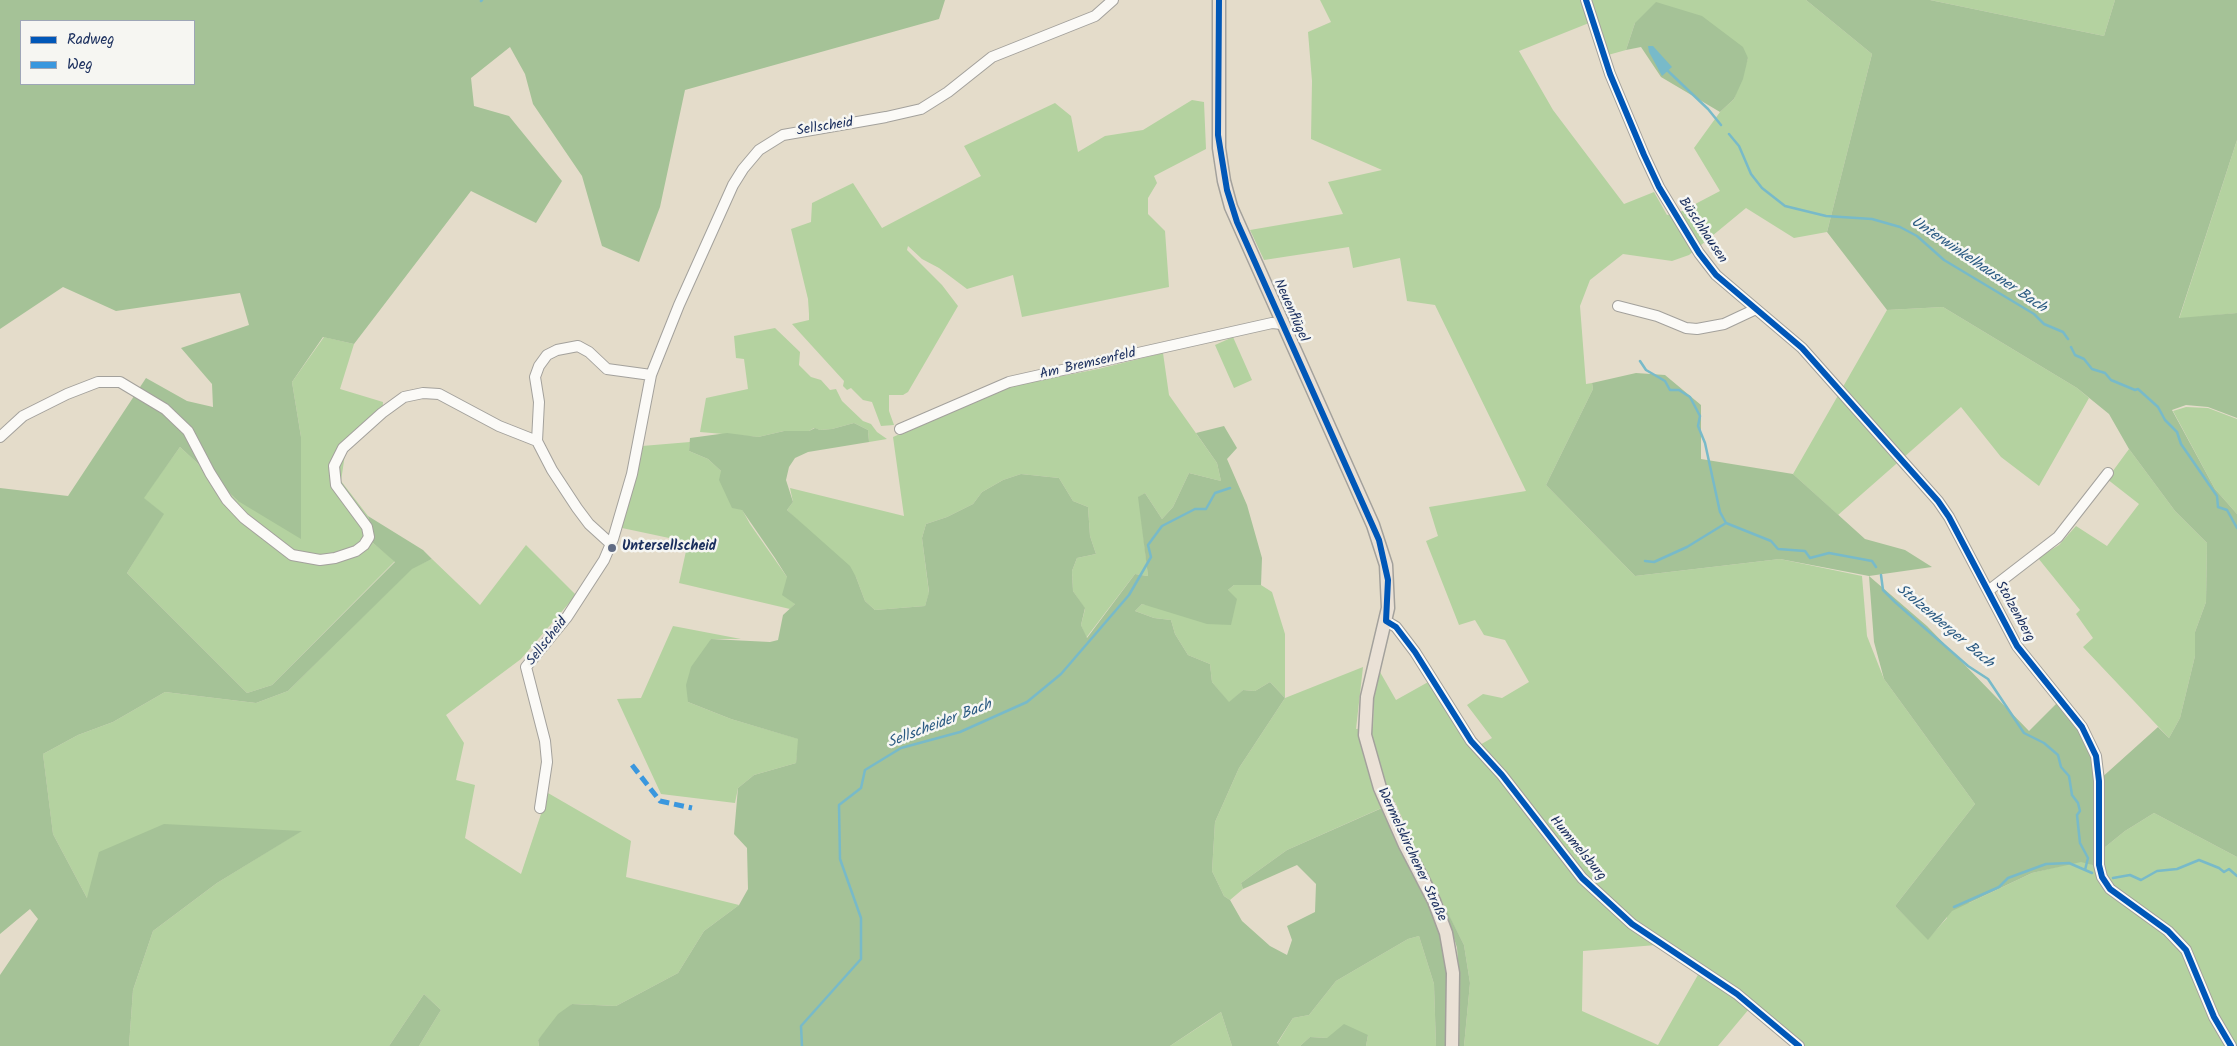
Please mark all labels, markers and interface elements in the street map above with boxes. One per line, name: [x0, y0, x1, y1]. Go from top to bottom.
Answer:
legend: [20, 20, 195, 85]
text: Radweg: [67, 28, 114, 52]
text: Weg: [67, 53, 93, 77]
street label: Sellscheid: [796, 115, 854, 141]
street label: Büschhausen: [1674, 195, 1730, 267]
water label: Unterwinkelhausner Bach: [1907, 214, 2049, 318]
street label: Neuenflügel: [1269, 277, 1311, 345]
street label: Am Bremsenfeld: [1038, 346, 1138, 384]
place label: Untersellscheid: [622, 540, 716, 556]
marker: Untersellscheid: [606, 542, 618, 554]
street label: Stolzenberg: [1990, 578, 2038, 646]
water label: Stolzenberger Bach: [1892, 581, 1996, 673]
street label: Sellscheid: [524, 614, 572, 670]
water label: Sellscheider Bach: [885, 697, 995, 753]
street label: Wermelskirchener Straße: [1373, 785, 1449, 925]
street label: Hummelsburg: [1545, 813, 1609, 885]

